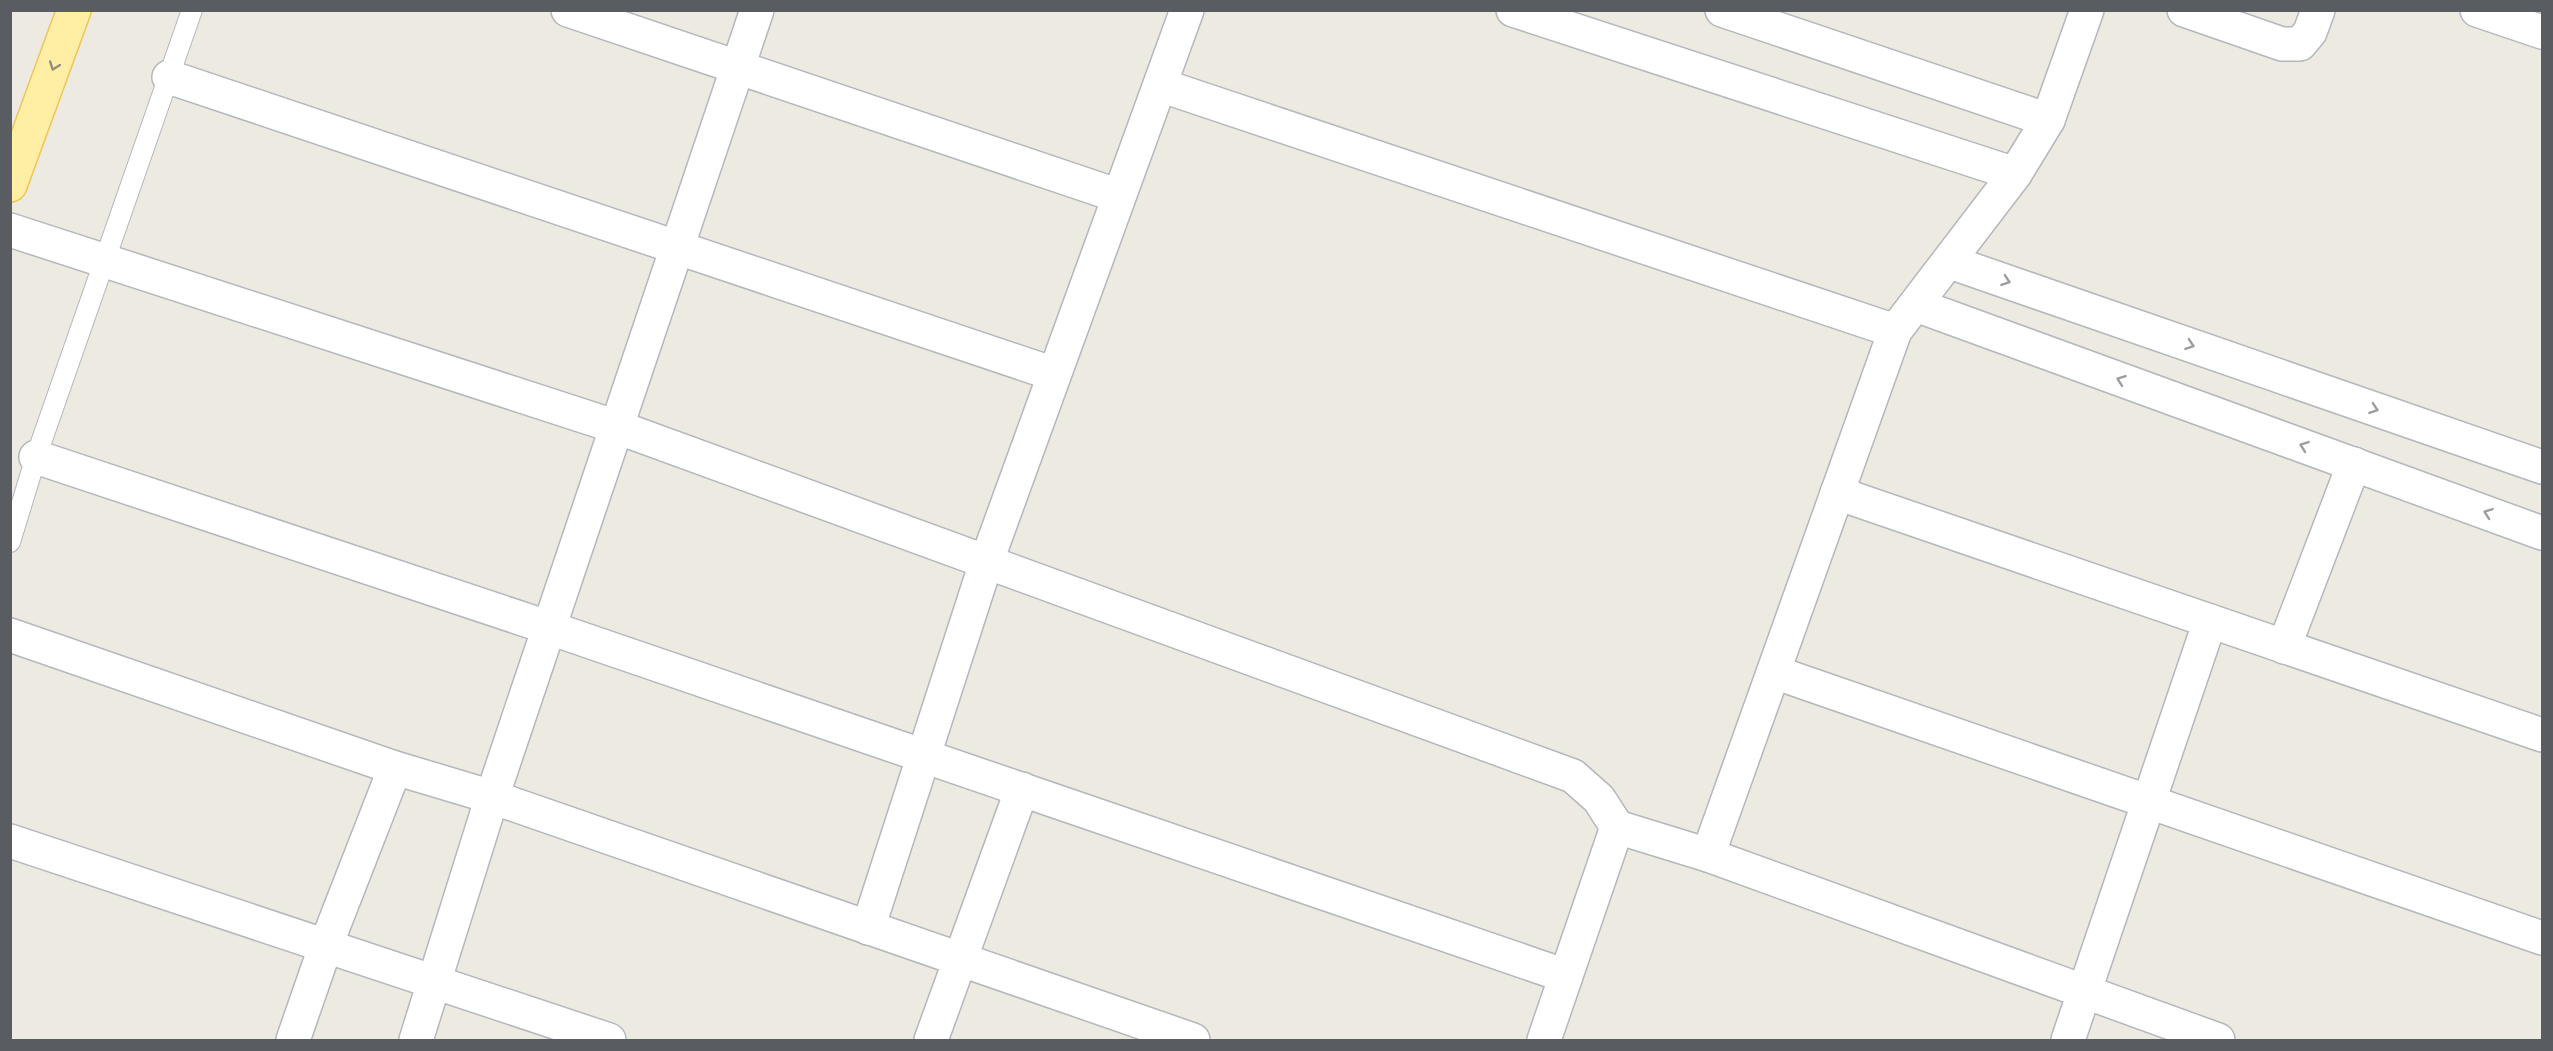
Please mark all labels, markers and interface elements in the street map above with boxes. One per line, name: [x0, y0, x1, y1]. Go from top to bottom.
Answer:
one-way arrow: [48, 60, 61, 70]
one-way arrow: [2000, 273, 2011, 286]
one-way arrow: [2184, 337, 2195, 350]
one-way arrow: [2116, 374, 2127, 387]
one-way arrow: [2368, 401, 2379, 414]
one-way arrow: [2299, 441, 2310, 454]
one-way arrow: [2483, 507, 2493, 520]

